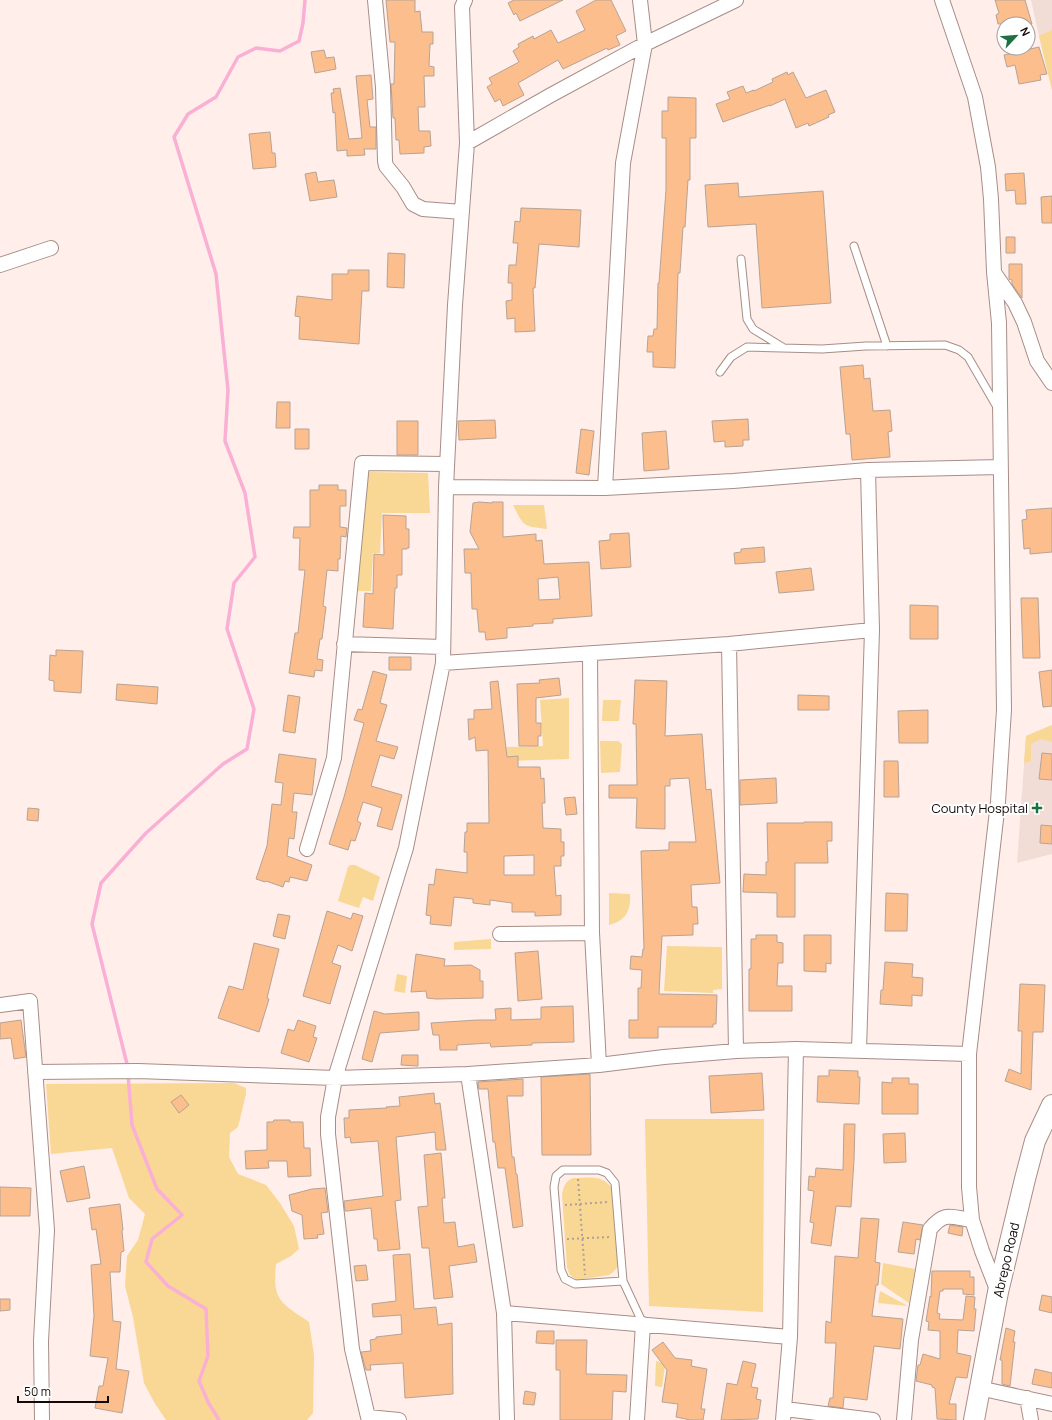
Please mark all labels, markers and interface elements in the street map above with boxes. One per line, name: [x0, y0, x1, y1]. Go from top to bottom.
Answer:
north arrow: [996, 16, 1036, 56]
text: N: [1017, 25, 1034, 38]
place label: County Hospital: [932, 799, 1028, 817]
marker: County Hospital: [1031, 802, 1043, 814]
street label: Abrepo Road: [989, 1221, 1023, 1299]
scale bar: [18, 1378, 108, 1404]
text: 50 m: [24, 1383, 51, 1400]

